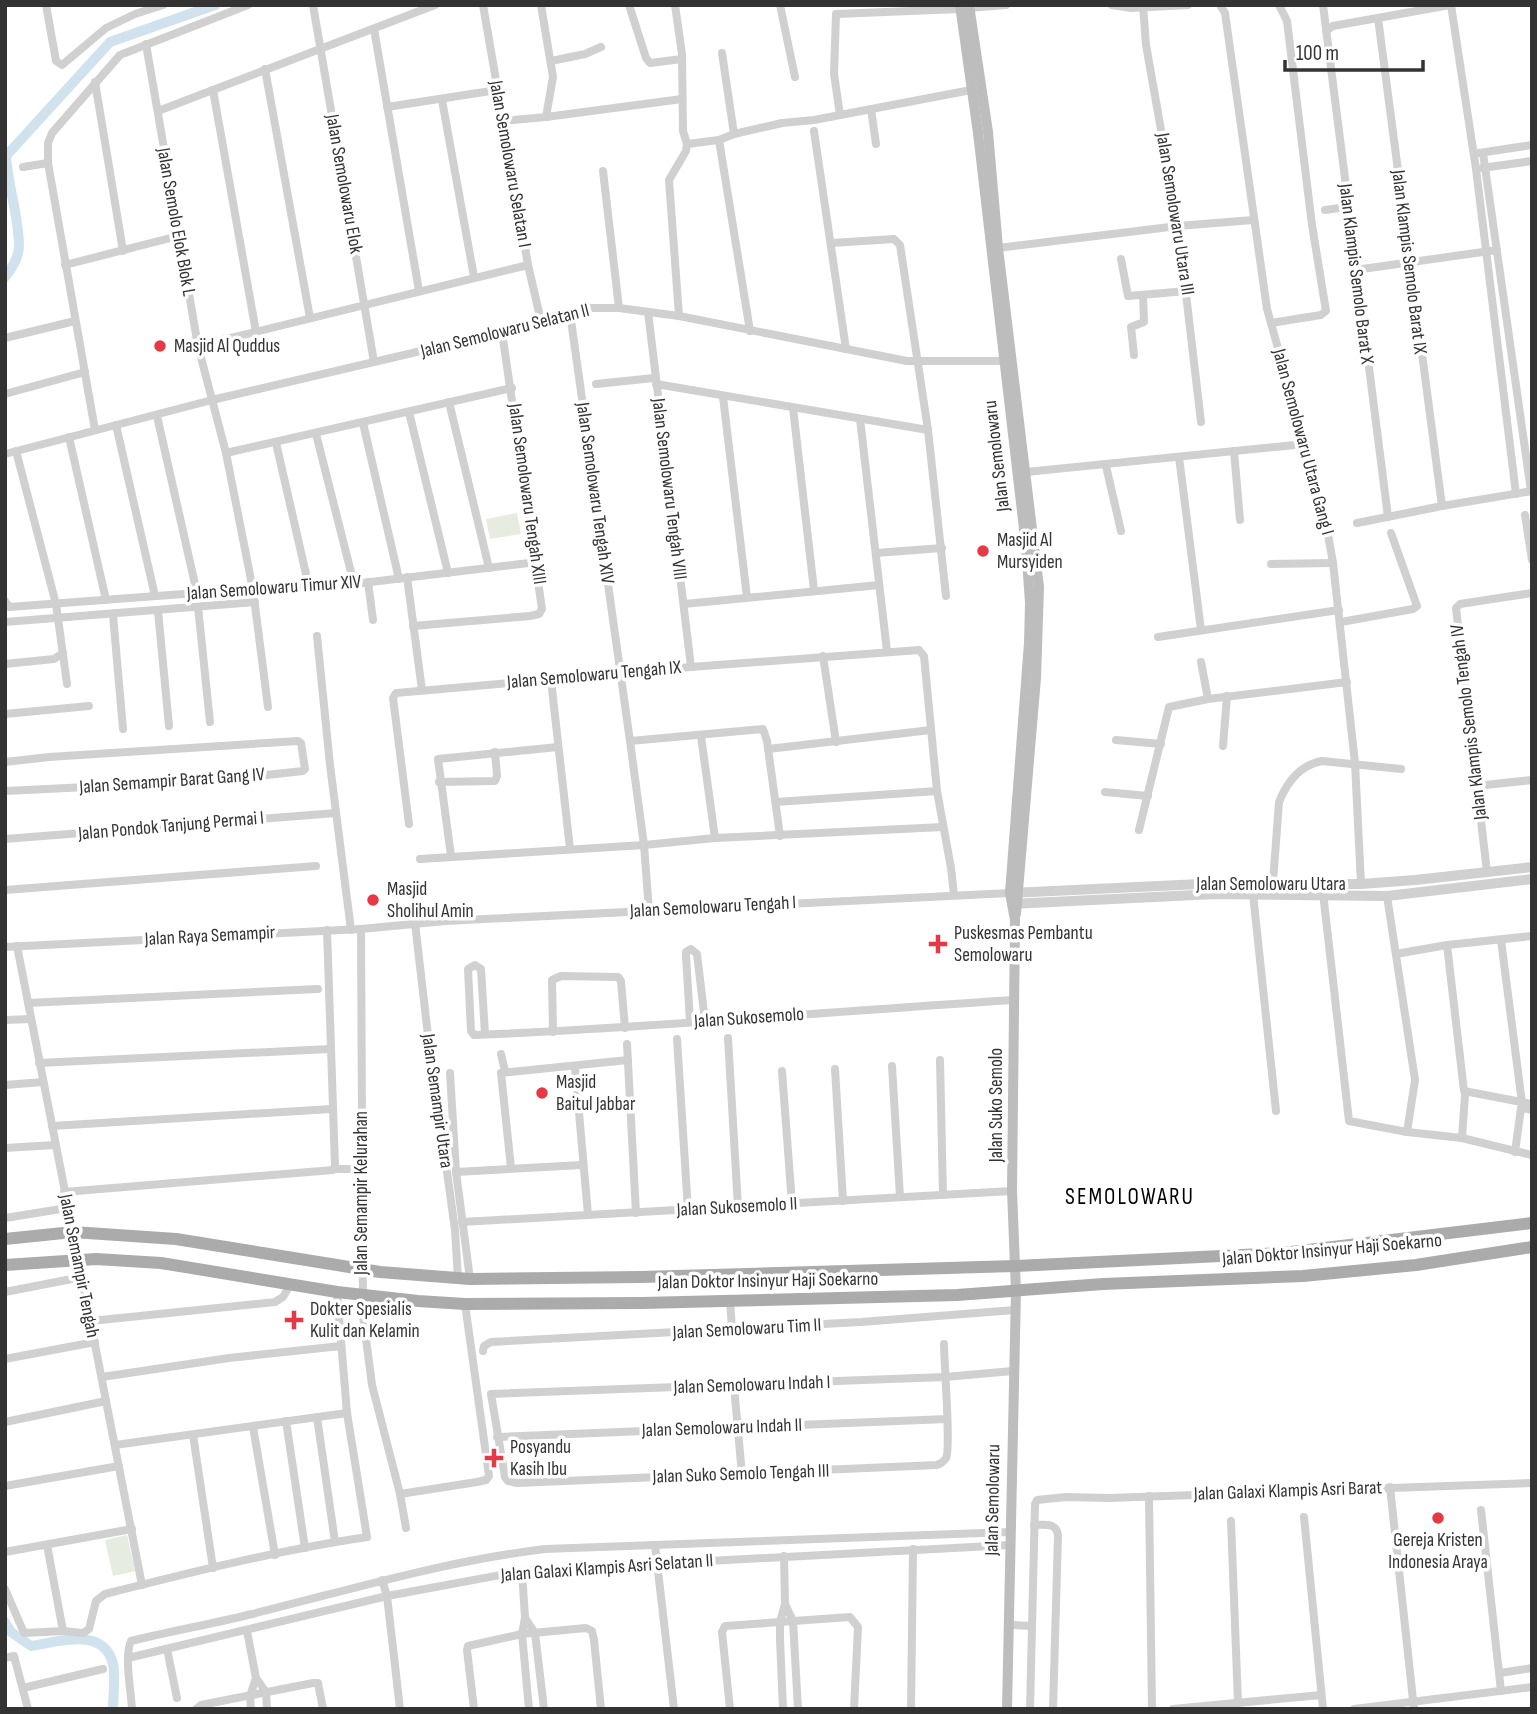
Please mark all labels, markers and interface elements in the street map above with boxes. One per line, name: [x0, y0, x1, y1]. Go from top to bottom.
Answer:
scale bar: [1285, 28, 1423, 72]
text: 100 m: [1296, 41, 1339, 66]
street label: Jalan Semolowaru Selatan I: [484, 78, 536, 249]
street label: Jalan Semolowaru Elok: [320, 112, 368, 256]
street label: Jalan Semolowaru Utara III: [1151, 130, 1199, 297]
street label: Jalan Semolo Elok Blok L: [151, 145, 200, 298]
street label: Jalan Klampis Semolo Barat IX: [1386, 168, 1432, 355]
street label: Jalan Klampis Semolo Barat X: [1333, 181, 1378, 366]
street label: Jalan Semolowaru Selatan II: [417, 299, 592, 363]
place label: Masjid Al Quddus: [174, 335, 280, 358]
marker: Masjid Al Quddus: [152, 338, 168, 354]
street label: Jalan Semolowaru Utara Gang I: [1267, 345, 1339, 538]
street label: Jalan Semolowaru Tengah VIII: [646, 396, 692, 581]
street label: Jalan Semolowaru: [979, 399, 1015, 514]
street label: Jalan Semolowaru Tengah XIV: [571, 400, 619, 586]
street label: Jalan Semolowaru Tengah XIII: [503, 401, 551, 586]
place label: Masjid Al Mursyiden: [997, 529, 1063, 574]
marker: Masjid Al Mursyiden: [975, 543, 991, 559]
street label: Jalan Semolowaru Timur XIV: [185, 570, 362, 606]
street label: Jalan Klampis Semolo Tengah IV: [1446, 622, 1493, 822]
street label: Jalan Semolowaru Tengah IX: [505, 656, 682, 694]
street label: Jalan Semampir Barat Gang IV: [78, 763, 266, 799]
street label: Jalan Pondok Tanjung Permai I: [76, 806, 265, 846]
street label: Jalan Semolowaru Utara: [1195, 873, 1346, 896]
place label: Masjid Sholihul Amin: [387, 878, 474, 923]
street label: Jalan Semolowaru Tengah I: [628, 891, 797, 923]
marker: Masjid Sholihul Amin: [365, 892, 381, 908]
street label: Jalan Raya Semampir: [143, 921, 276, 951]
place label: Puskesmas Pembantu Semolowaru: [954, 922, 1093, 967]
marker: Puskesmas Pembantu Semolowaru: [928, 934, 948, 954]
street label: Jalan Sukosemolo: [692, 1003, 805, 1033]
street label: Jalan Semampir Utara: [416, 1031, 458, 1170]
street label: Jalan Suko Semolo: [985, 1048, 1008, 1163]
place label: Masjid Baitul Jabbar: [556, 1071, 636, 1116]
marker: Masjid Baitul Jabbar: [534, 1085, 550, 1101]
street label: Jalan Semampir Kelurahan: [350, 1111, 373, 1276]
district label: SEMOLOWARU: [1065, 1183, 1195, 1211]
street label: Jalan Semampir Tengah: [54, 1191, 104, 1340]
street label: Jalan Sukosemolo II: [675, 1192, 798, 1222]
street label: Jalan Doktor Insinyur Haji Soekarno: [1220, 1229, 1443, 1271]
street label: Jalan Doktor Insinyur Haji Soekarno: [657, 1268, 878, 1294]
place label: Dokter Spesialis Kulit dan Kelamin: [310, 1298, 420, 1343]
marker: Dokter Spesialis Kulit dan Kelamin: [284, 1310, 304, 1330]
street label: Jalan Semolowaru Tim II: [671, 1314, 822, 1344]
street label: Jalan Semolowaru Indah I: [672, 1371, 831, 1399]
street label: Jalan Semolowaru Indah II: [640, 1414, 803, 1442]
place label: Posyandu Kasih Ibu: [510, 1436, 571, 1481]
street label: Jalan Semolowaru: [981, 1444, 1005, 1557]
marker: Posyandu Kasih Ibu: [484, 1448, 504, 1468]
street label: Jalan Suko Semolo Tengah III: [651, 1459, 830, 1489]
street label: Jalan Galaxi Klampis Asri Barat: [1192, 1476, 1383, 1506]
marker: Gereja Kristen Indonesia Araya: [1430, 1510, 1446, 1526]
place label: Gereja Kristen Indonesia Araya: [1388, 1529, 1488, 1574]
street label: Jalan Galaxi Klampis Asri Selatan II: [499, 1549, 714, 1587]

